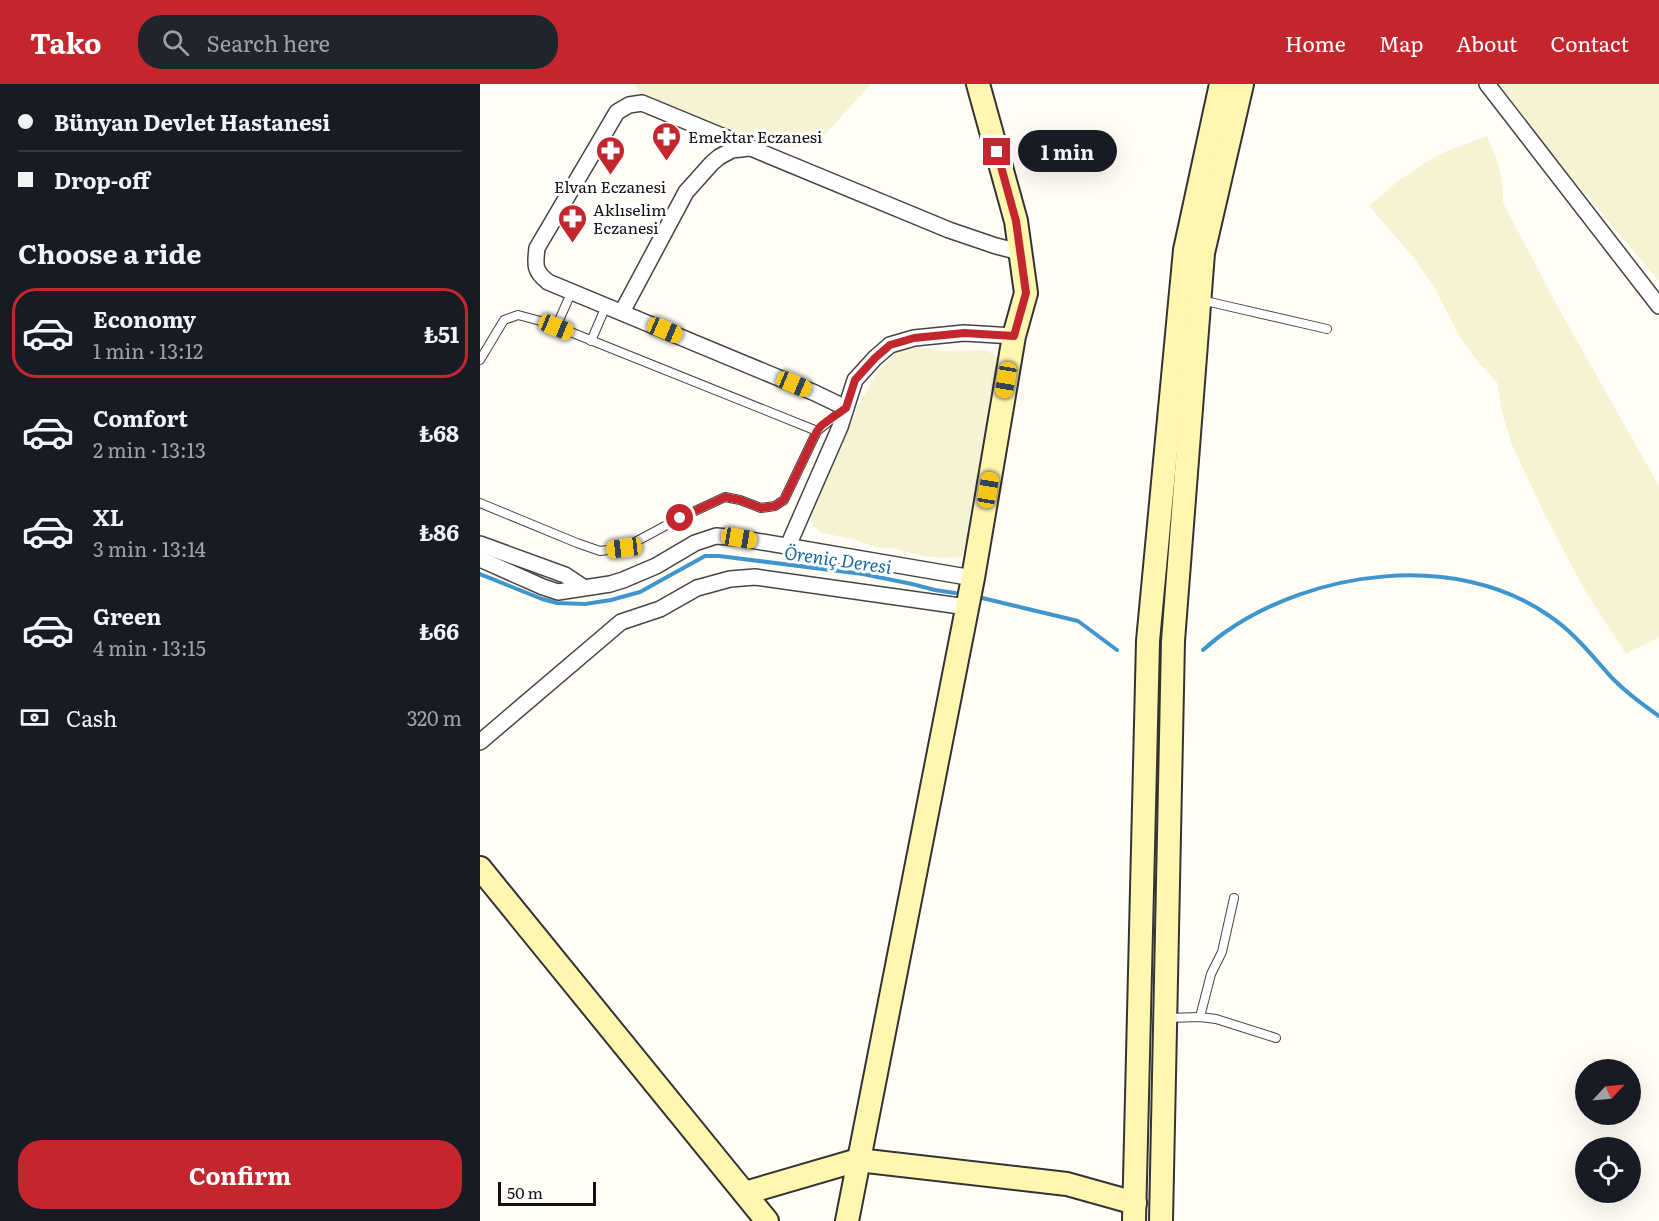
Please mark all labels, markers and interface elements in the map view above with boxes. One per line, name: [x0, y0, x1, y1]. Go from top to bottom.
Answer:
search box: [138, 15, 558, 69]
text: Tako: [30, 21, 102, 63]
icon: search: [159, 26, 192, 59]
text: Search here: [207, 26, 330, 59]
text: Home: [1285, 27, 1346, 58]
text: Map: [1379, 27, 1423, 58]
text: About: [1456, 27, 1518, 58]
text: Contact: [1551, 27, 1629, 58]
text: Bünyan Devlet Hastanesi: [54, 105, 330, 138]
pharmacy icon: Emektar Eczanesi: [651, 120, 683, 162]
place label: Emektar Eczanesi: [688, 124, 822, 148]
callout: 1 min: [1018, 131, 1117, 173]
pharmacy icon: Elvan Eczanesi: [594, 134, 626, 176]
text: 1 min: [1041, 136, 1094, 166]
route end: [983, 138, 1010, 165]
text: Drop-off: [54, 163, 150, 196]
place label: Elvan Eczanesi: [554, 174, 666, 198]
place label: Aklıselim Eczanesi: [593, 197, 667, 239]
pharmacy icon: Aklıselim Eczanesi: [556, 202, 588, 244]
text: Choose a ride: [18, 232, 201, 272]
text: Economy: [93, 302, 196, 335]
icon: car: [21, 306, 75, 360]
car: [536, 312, 576, 342]
car: [645, 315, 685, 345]
text: ₺51: [424, 317, 459, 350]
text: 1 min · 13:12: [93, 335, 203, 365]
car: [994, 361, 1018, 399]
car: [774, 369, 814, 399]
text: Comfort: [93, 401, 188, 434]
icon: car: [21, 405, 75, 459]
text: ₺68: [419, 416, 459, 449]
text: 2 min · 13:13: [93, 434, 206, 464]
car: [976, 471, 1000, 509]
text: XL: [93, 500, 124, 533]
icon: car: [21, 504, 75, 558]
route start: [666, 504, 693, 531]
text: ₺86: [419, 515, 459, 548]
car: [720, 526, 758, 550]
text: 3 min · 13:14: [93, 533, 206, 563]
car: [605, 537, 643, 559]
water label: Öreniç Deresi: [783, 538, 894, 580]
text: Green: [93, 599, 162, 632]
icon: car: [21, 603, 75, 657]
text: ₺66: [419, 614, 459, 647]
text: 4 min · 13:15: [93, 632, 206, 662]
icon: cash: [18, 701, 51, 734]
text: Cash: [66, 701, 117, 734]
text: 320 m: [407, 702, 462, 732]
north arrow: [1575, 1059, 1641, 1125]
map controls: [1575, 1059, 1641, 1203]
button: locate: [1575, 1137, 1641, 1203]
button: Confirm: [18, 1140, 462, 1209]
scale bar: [498, 1179, 596, 1206]
text: 50 m: [507, 1180, 543, 1204]

